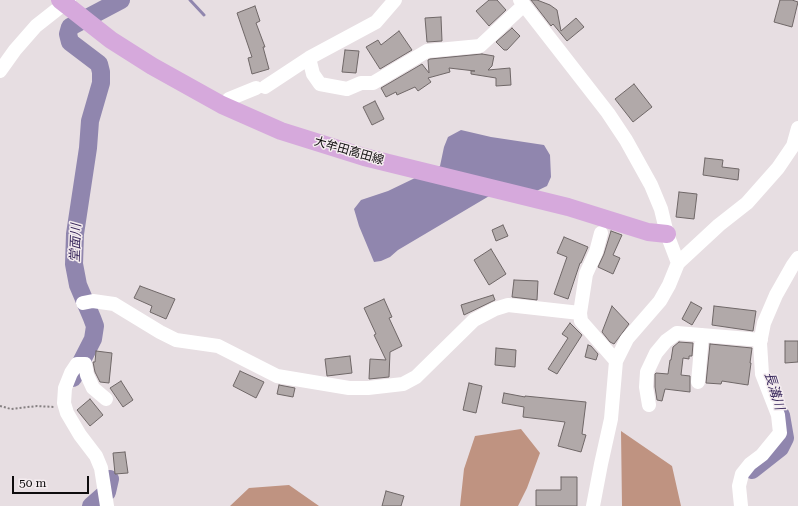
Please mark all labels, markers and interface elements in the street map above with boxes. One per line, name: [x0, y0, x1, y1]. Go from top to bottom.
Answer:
street label: 大牟田高田線: [312, 134, 386, 168]
water label: 堂面川: [68, 223, 84, 263]
water label: 長溝川: [761, 370, 787, 412]
scale bar: [14, 468, 91, 494]
text: 50 m: [19, 476, 46, 490]

